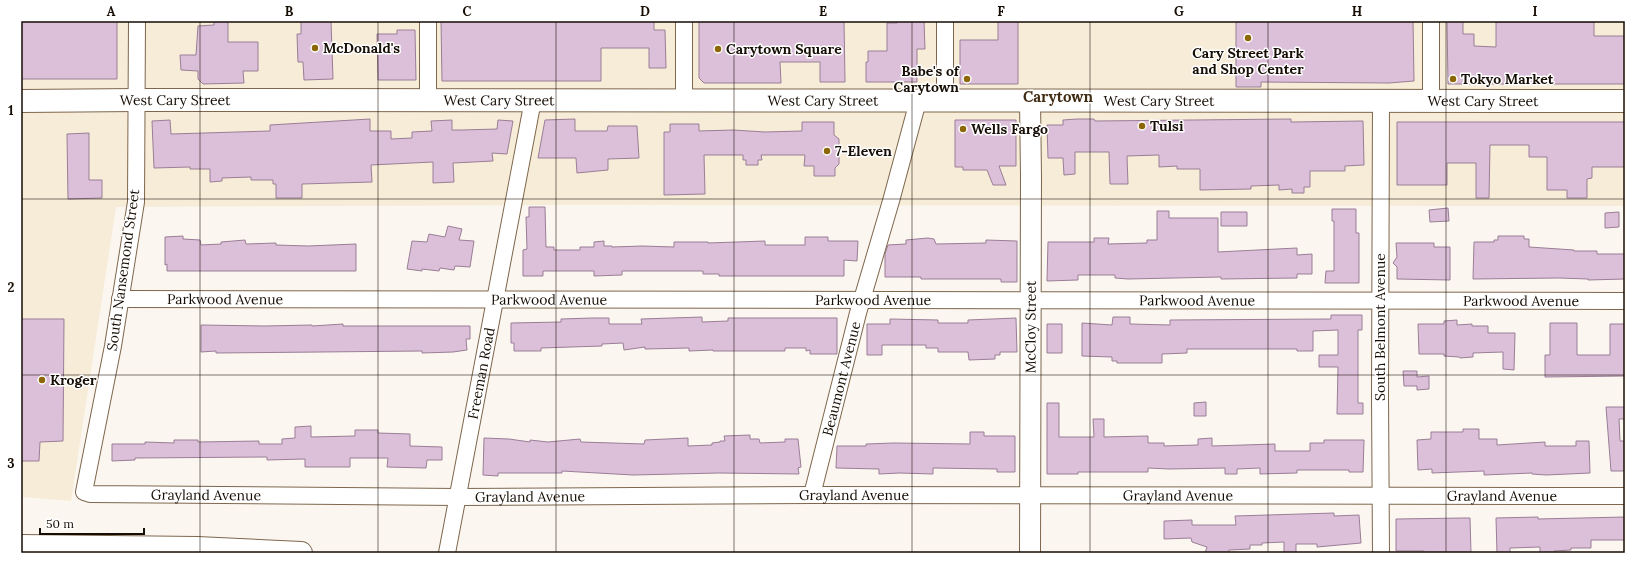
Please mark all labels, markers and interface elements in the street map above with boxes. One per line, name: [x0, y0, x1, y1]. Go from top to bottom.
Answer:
text: A: [107, 3, 116, 20]
text: B: [285, 3, 294, 20]
text: C: [463, 3, 472, 20]
text: D: [640, 3, 650, 20]
text: E: [819, 3, 827, 20]
text: F: [997, 3, 1005, 20]
text: G: [1174, 3, 1184, 20]
text: H: [1352, 3, 1362, 20]
text: I: [1532, 3, 1538, 20]
marker: Cary Street Park and Shop Center: [1243, 33, 1253, 43]
place label: McDonald's: [323, 39, 400, 57]
place label: Carytown Square: [726, 40, 842, 58]
marker: McDonald's: [310, 43, 320, 53]
marker: Carytown Square: [713, 44, 723, 54]
place label: Cary Street Park and Shop Center: [1192, 44, 1304, 78]
place label: Babe's of Carytown: [894, 62, 960, 96]
place label: Tokyo Market: [1461, 70, 1554, 88]
marker: Babe's of Carytown: [962, 74, 972, 84]
marker: Tokyo Market: [1448, 74, 1458, 84]
district label: Carytown: [1023, 87, 1094, 106]
street label: West Cary Street: [120, 91, 231, 109]
street label: West Cary Street: [444, 91, 555, 109]
street label: West Cary Street: [768, 91, 879, 109]
street label: West Cary Street: [1104, 92, 1215, 110]
street label: West Cary Street: [1428, 92, 1539, 110]
text: 1: [8, 102, 14, 119]
place label: Tulsi: [1150, 117, 1184, 135]
place label: Wells Fargo: [971, 120, 1048, 138]
marker: Tulsi: [1137, 121, 1147, 131]
marker: Wells Fargo: [958, 124, 968, 134]
place label: 7-Eleven: [835, 142, 892, 160]
marker: 7-Eleven: [822, 146, 832, 156]
street label: South Nansemond Street: [103, 187, 143, 352]
street label: South Belmont Avenue: [1371, 253, 1389, 401]
text: 2: [8, 279, 15, 296]
street label: McCloy Street: [1021, 280, 1040, 373]
street label: Parkwood Avenue: [167, 290, 284, 308]
street label: Parkwood Avenue: [491, 290, 608, 309]
street label: Parkwood Avenue: [815, 291, 932, 309]
street label: Parkwood Avenue: [1139, 291, 1256, 310]
street label: Parkwood Avenue: [1463, 292, 1580, 310]
street label: Beaumont Avenue: [818, 319, 865, 438]
street label: Freeman Road: [464, 326, 499, 421]
place label: Kroger: [50, 371, 97, 389]
marker: Kroger: [37, 375, 47, 385]
text: 3: [7, 455, 15, 472]
street label: Grayland Avenue: [151, 485, 262, 504]
street label: Grayland Avenue: [799, 486, 909, 504]
street label: Grayland Avenue: [1123, 486, 1233, 505]
street label: Grayland Avenue: [475, 487, 586, 506]
street label: Grayland Avenue: [1447, 487, 1557, 505]
scale bar: [40, 510, 144, 536]
text: 50 m: [46, 516, 74, 531]

